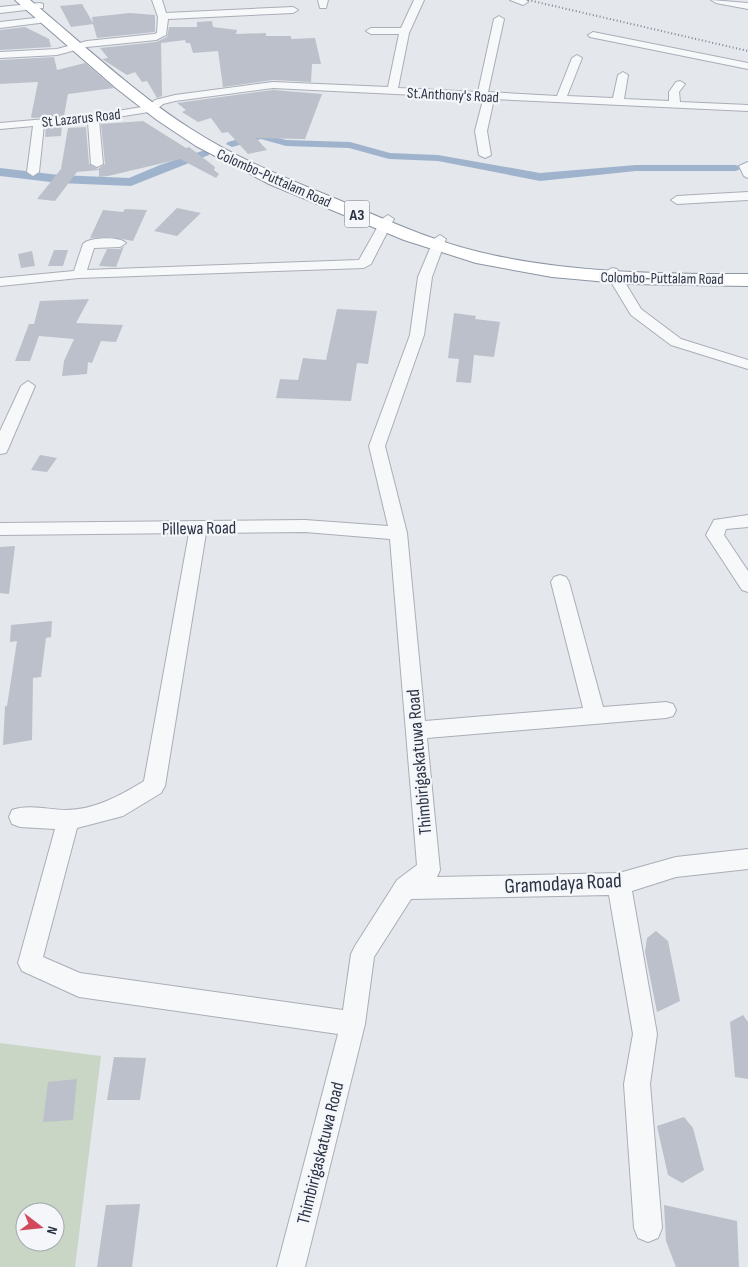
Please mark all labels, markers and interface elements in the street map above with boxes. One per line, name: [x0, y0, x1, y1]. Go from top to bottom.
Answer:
street label: St.Anthony's Road: [407, 84, 499, 107]
street label: St Lazarus Road: [41, 105, 121, 132]
street label: Colombo-Puttalam Road: [214, 145, 334, 212]
road number: A3: [344, 200, 370, 228]
street label: Colombo-Puttalam Road: [600, 268, 724, 289]
street label: Pillewa Road: [162, 517, 236, 540]
street label: Thimbirigaskatuwa Road: [403, 688, 436, 836]
street label: Gramodaya Road: [504, 868, 622, 899]
street label: Thimbirigaskatuwa Road: [293, 1080, 348, 1226]
north arrow: [15, 1202, 65, 1252]
text: N: [43, 1225, 61, 1236]

